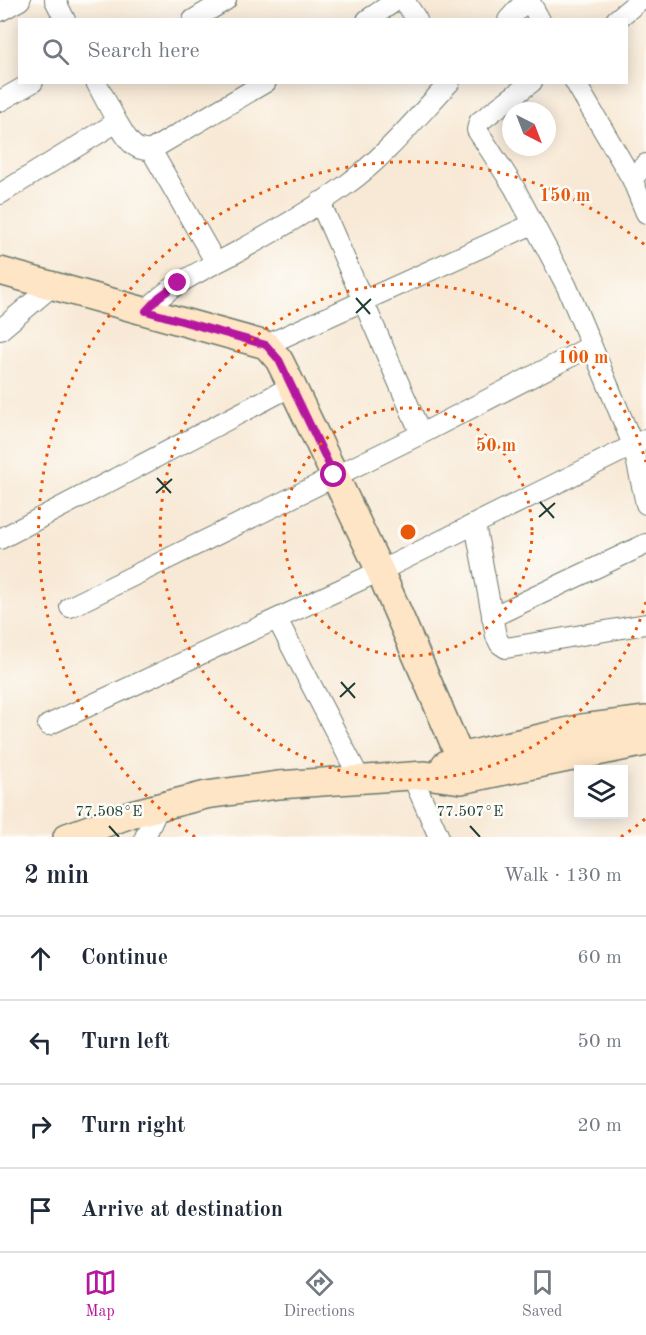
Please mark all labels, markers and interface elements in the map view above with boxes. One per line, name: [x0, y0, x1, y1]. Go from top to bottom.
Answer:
search box: [18, 18, 628, 84]
icon: search: [39, 35, 72, 68]
text: Search here: [87, 40, 200, 62]
north arrow: [502, 102, 556, 156]
text: 150 m: [540, 187, 590, 205]
route end: [164, 269, 190, 295]
text: 100 m: [558, 349, 608, 367]
text: 50 m: [476, 437, 516, 455]
route start: [320, 461, 346, 487]
centre of rings: [398, 522, 418, 542]
map controls: [574, 765, 628, 819]
button: layers: [574, 765, 628, 819]
text: 77.508°E: [76, 805, 142, 820]
text: 77.507°E: [437, 805, 503, 820]
text: 2 min: [24, 863, 89, 889]
text: Walk · 130 m: [503, 866, 622, 886]
icon: ahead: [24, 942, 57, 975]
text: Continue: [81, 947, 168, 969]
text: 60 m: [577, 948, 622, 968]
icon: left: [24, 1026, 57, 1059]
text: Turn left: [81, 1031, 170, 1053]
text: 50 m: [577, 1032, 622, 1052]
icon: right: [24, 1110, 57, 1143]
text: Turn right: [81, 1115, 185, 1137]
text: 20 m: [577, 1116, 622, 1136]
icon: arrive: [24, 1194, 57, 1227]
text: Arrive at destination: [81, 1199, 283, 1221]
tab: Map: [84, 1266, 117, 1322]
tab: Directions: [284, 1266, 355, 1322]
tab: Saved: [522, 1266, 562, 1322]

